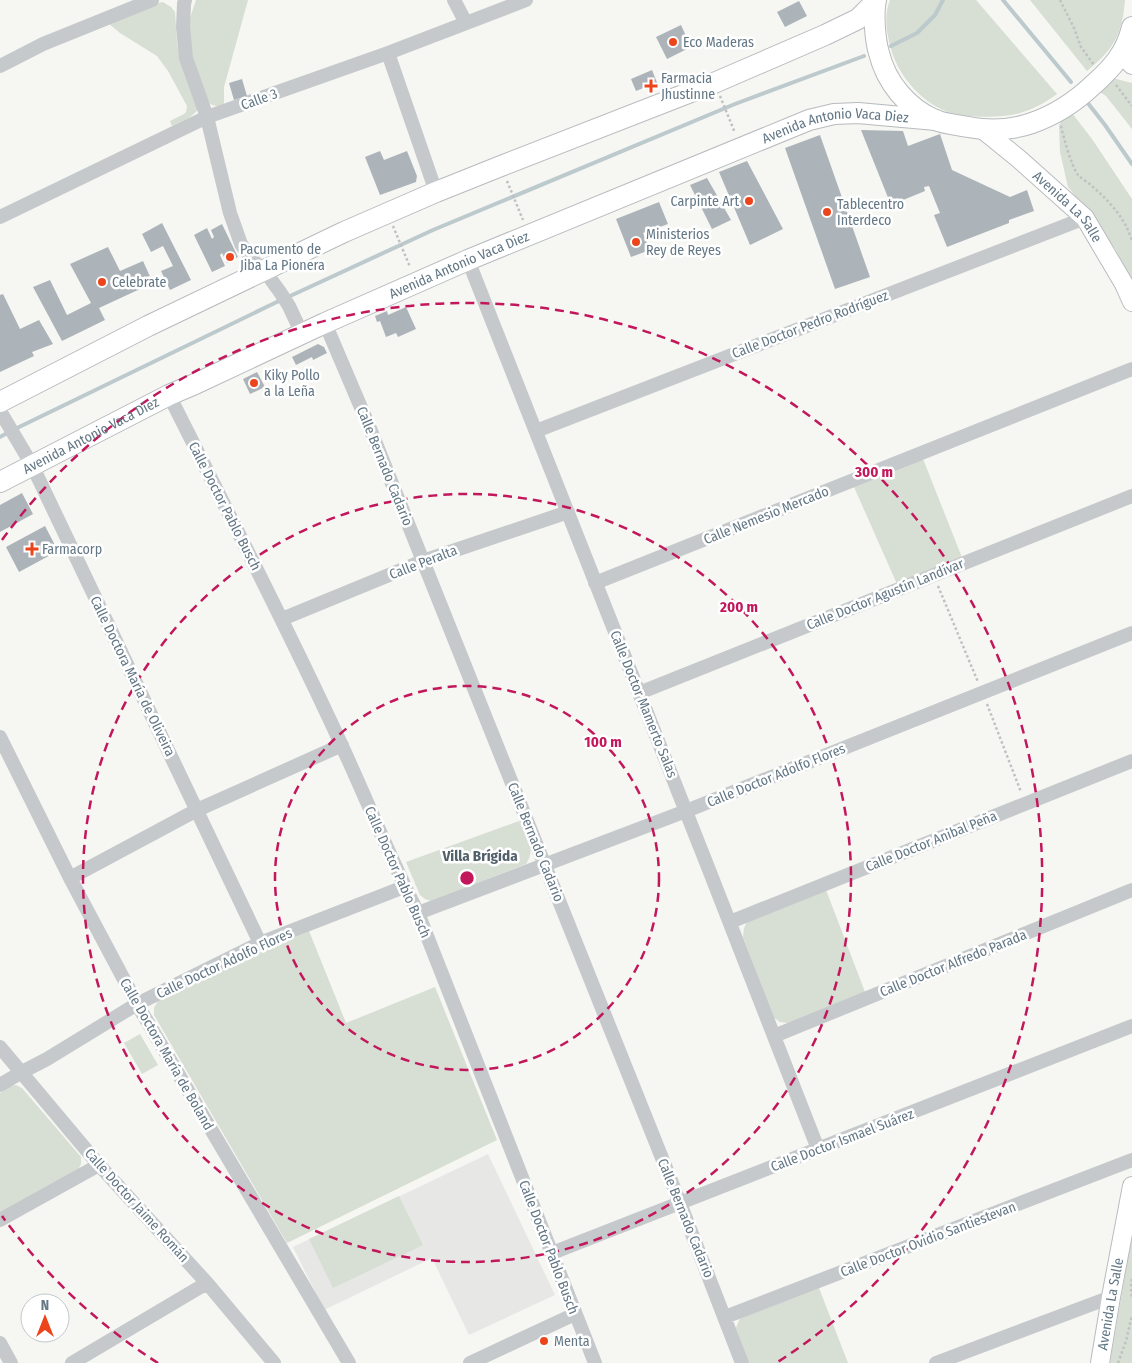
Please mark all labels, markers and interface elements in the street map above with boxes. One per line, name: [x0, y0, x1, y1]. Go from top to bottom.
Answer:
place label: Eco Maderas: [683, 34, 754, 51]
marker: Eco Maderas: [667, 36, 679, 48]
place label: Farmacia Jhustinne: [661, 70, 715, 103]
marker: Farmacia Jhustinne: [645, 80, 657, 92]
street label: Calle 3: [239, 85, 280, 114]
street label: Avenida Antonio Vaca Diez: [760, 105, 910, 147]
street label: Avenida La Salle: [1029, 167, 1105, 245]
place label: Carpinte Art: [671, 193, 739, 210]
marker: Carpinte Art: [743, 195, 755, 207]
place label: Tablecentro Interdeco: [837, 196, 904, 229]
marker: Tablecentro Interdeco: [821, 206, 833, 218]
place label: Ministerios Rey de Reyes: [646, 226, 721, 259]
street label: Avenida Antonio Vaca Diez: [387, 228, 532, 303]
marker: Ministerios Rey de Reyes: [630, 236, 642, 248]
place label: Pacumento de Jiba La Pionera: [240, 241, 325, 274]
marker: Pacumento de Jiba La Pionera: [224, 251, 236, 263]
place label: Celebrate: [112, 274, 166, 291]
marker: Celebrate: [96, 276, 108, 288]
street label: Calle Doctor Pedro Rodríguez: [730, 287, 891, 362]
place label: Kiky Pollo a la Leña: [264, 367, 320, 400]
marker: Kiky Pollo a la Leña: [248, 377, 260, 389]
street label: Avenida Antonio Vaca Diez: [20, 393, 162, 478]
street label: Calle Bernado Cadario: [353, 404, 416, 528]
street label: Calle Doctor Pablo Busch: [185, 439, 264, 573]
text: 300 m: [854, 463, 893, 481]
street label: Calle Nemesio Mercado: [701, 483, 831, 548]
place label: Farmacorp: [42, 541, 102, 558]
street label: Calle Peralta: [387, 542, 460, 583]
marker: Farmacorp: [26, 543, 38, 555]
street label: Calle Doctor Agustín Landívar: [804, 555, 966, 634]
street label: Calle Doctora María de Oliveira: [86, 593, 179, 759]
text: 200 m: [719, 598, 758, 616]
street label: Calle Doctor Mamerto Salas: [606, 628, 681, 780]
text: 100 m: [584, 733, 622, 751]
street label: Calle Doctor Adolfo Flores: [705, 740, 848, 811]
street label: Calle Bernado Cadario: [504, 780, 567, 904]
street label: Calle Doctor Pablo Busch: [361, 804, 434, 941]
street label: Calle Doctor Anibal Peña: [863, 807, 999, 876]
district label: Villa Brígida: [441, 847, 518, 865]
centre of rings: [458, 869, 476, 887]
street label: Calle Doctor Adolfo Flores: [154, 925, 295, 1002]
street label: Calle Doctor Alfredo Parada: [877, 926, 1029, 1001]
street label: Calle Doctora María de Boland: [116, 975, 217, 1133]
street label: Calle Doctor Ismael Suárez: [768, 1105, 917, 1176]
street label: Calle Doctor Jaime Román: [81, 1145, 192, 1266]
street label: Calle Bernado Cadario: [654, 1156, 717, 1280]
street label: Calle Doctor Pablo Busch: [515, 1178, 582, 1317]
street label: Calle Doctor Ovidio Santiestevan: [838, 1198, 1018, 1281]
street label: Avenida La Salle: [1094, 1256, 1127, 1351]
north arrow: [20, 1293, 70, 1343]
text: N: [41, 1297, 49, 1314]
place label: Menta: [554, 1333, 590, 1350]
marker: Menta: [538, 1335, 550, 1347]

